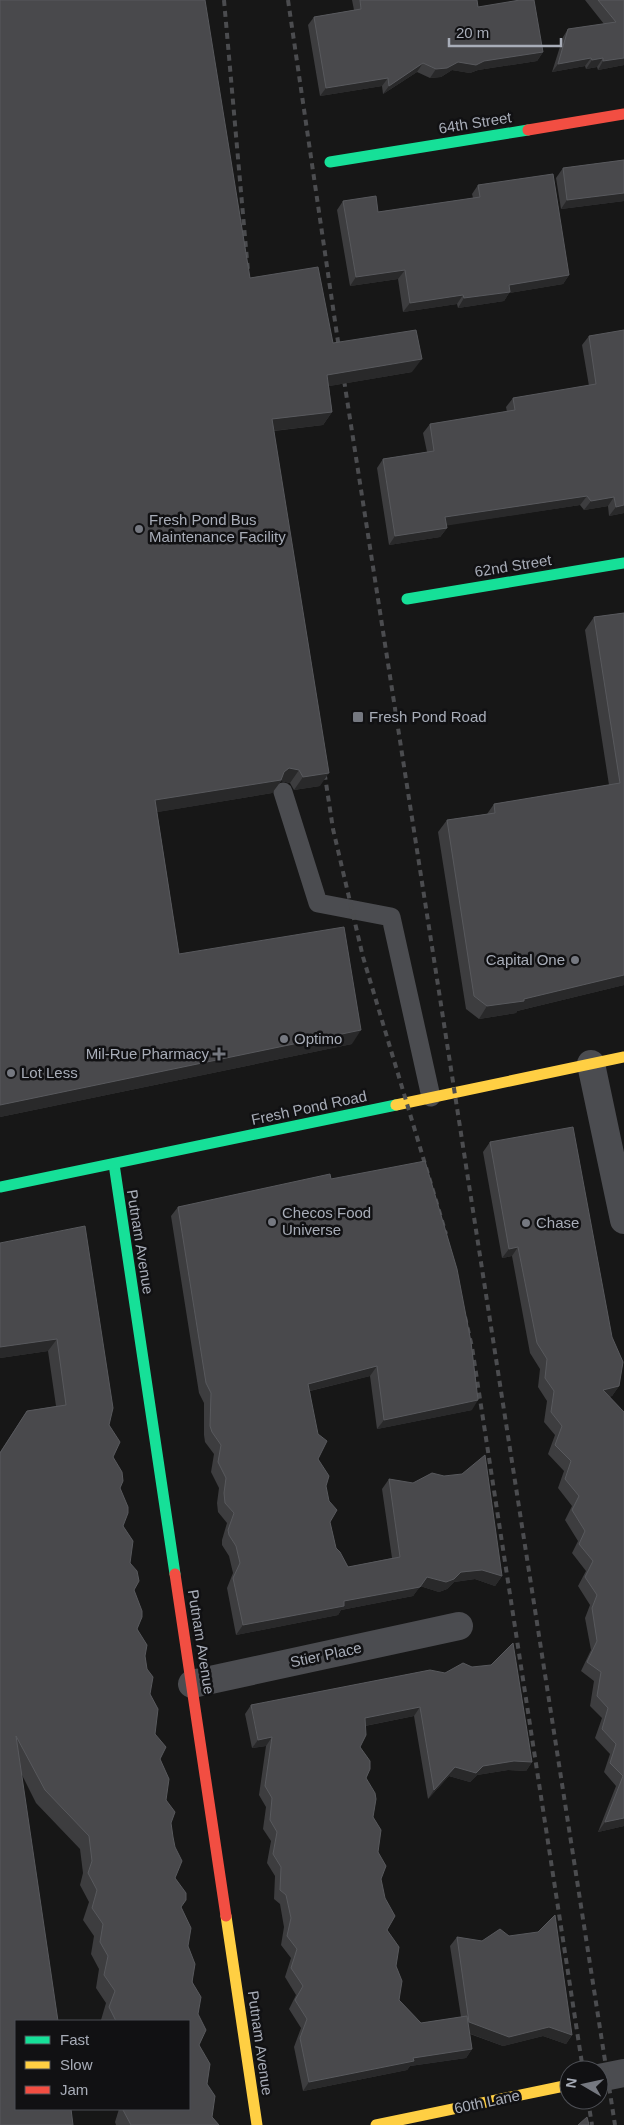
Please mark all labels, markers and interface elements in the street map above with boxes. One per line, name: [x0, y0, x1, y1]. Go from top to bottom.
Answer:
scale bar: [449, 15, 562, 47]
text: 20 m: [456, 24, 489, 41]
street label: 64th Street: [437, 108, 513, 137]
place label: Fresh Pond Bus Maintenance Facility: [149, 511, 286, 545]
marker: Fresh Pond Bus Maintenance Facility: [133, 523, 145, 535]
street label: 62nd Street: [473, 551, 553, 580]
place label: Fresh Pond Road: [369, 708, 487, 725]
marker: Fresh Pond Road: [351, 710, 365, 724]
place label: Capital One: [486, 951, 565, 968]
marker: Capital One: [569, 954, 581, 966]
place label: Optimo: [294, 1030, 342, 1047]
marker: Optimo: [278, 1033, 290, 1045]
place label: Mil-Rue Pharmacy: [86, 1045, 209, 1062]
marker: Mil-Rue Pharmacy: [213, 1048, 225, 1060]
place label: Lot Less: [21, 1064, 78, 1081]
marker: Lot Less: [5, 1067, 17, 1079]
street label: Fresh Pond Road: [250, 1087, 368, 1128]
street label: Putnam Avenue: [124, 1188, 157, 1295]
place label: Checos Food Universe: [282, 1204, 371, 1238]
place label: Chase: [536, 1214, 579, 1231]
marker: Checos Food Universe: [266, 1216, 278, 1228]
marker: Chase: [520, 1217, 532, 1229]
street label: Putnam Avenue: [185, 1588, 218, 1695]
street label: Stier Place: [289, 1639, 363, 1670]
street label: Putnam Avenue: [245, 1989, 276, 2096]
legend: [15, 2020, 190, 2110]
text: Fast: [60, 2031, 90, 2048]
text: Slow: [60, 2056, 93, 2073]
north arrow: [559, 2060, 609, 2110]
text: N: [562, 2077, 580, 2089]
text: Jam: [60, 2081, 88, 2098]
street label: 60th Lane: [452, 2086, 521, 2117]

